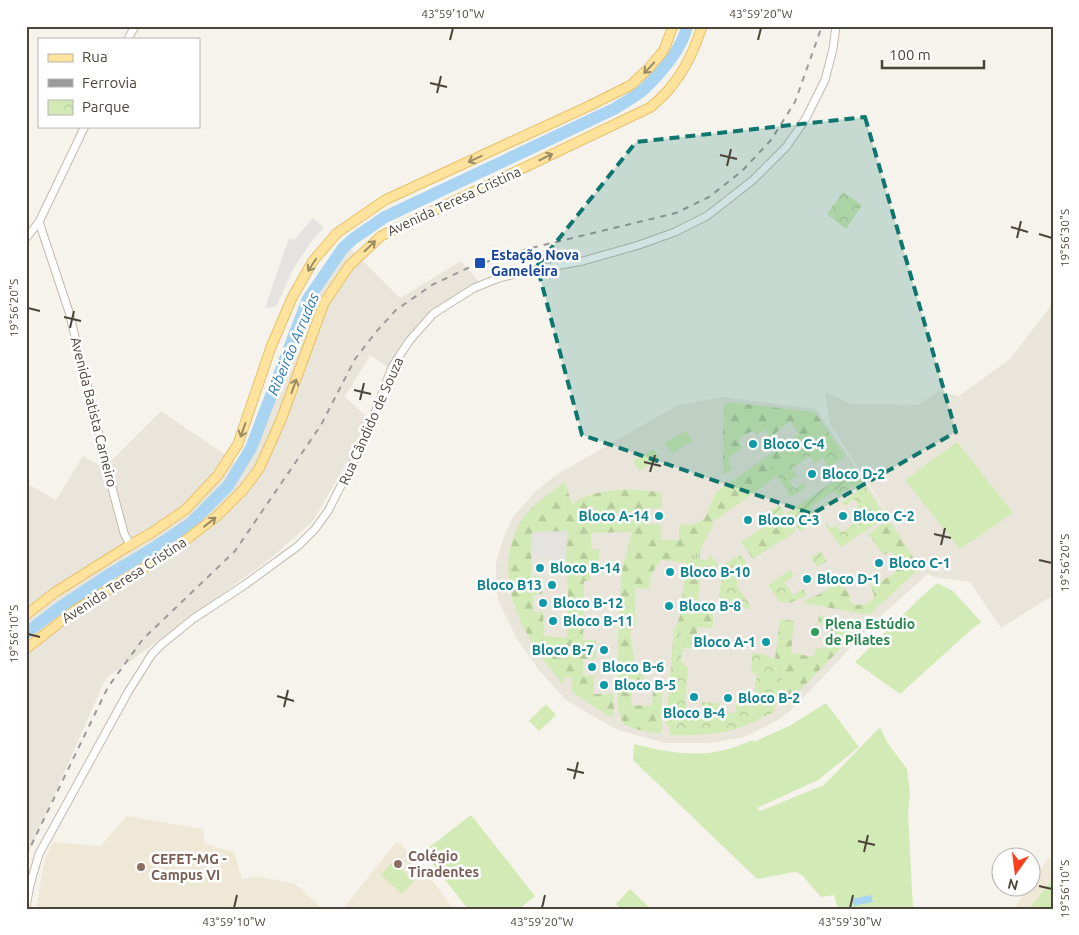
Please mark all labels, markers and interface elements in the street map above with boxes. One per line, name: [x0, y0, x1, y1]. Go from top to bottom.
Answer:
text: 43°59'10"W: [421, 7, 485, 20]
text: 43°59'20"W: [729, 7, 793, 20]
legend: [38, 38, 200, 128]
scale bar: [882, 38, 984, 70]
text: 100 m: [889, 46, 931, 63]
text: Rua: [82, 48, 108, 65]
one-way arrow: [643, 61, 654, 74]
text: Ferrovia: [82, 74, 137, 91]
text: Parque: [82, 98, 130, 115]
one-way arrow: [538, 152, 553, 161]
one-way arrow: [468, 155, 483, 164]
street label: Avenida Teresa Cristina: [385, 163, 523, 239]
text: 19°56'30"S: [1058, 209, 1071, 267]
one-way arrow: [364, 240, 377, 252]
place label: Estação Nova Gameleira: [491, 247, 579, 279]
marker: Estação Nova Gameleira: [473, 256, 487, 270]
one-way arrow: [307, 257, 317, 271]
text: 19°56'20"S: [7, 279, 20, 337]
water label: Ribeirão Arrudas: [264, 290, 323, 398]
street label: Avenida Batista Carneiro: [68, 335, 120, 489]
street label: Rua Cândido de Souza: [336, 355, 406, 487]
one-way arrow: [290, 379, 299, 395]
one-way arrow: [238, 422, 247, 438]
place label: Bloco C-4: [763, 436, 825, 452]
marker: Bloco C-4: [747, 438, 759, 450]
place label: Bloco D-2: [822, 466, 885, 482]
marker: Bloco D-2: [806, 468, 818, 480]
place label: Bloco A-14: [578, 508, 649, 524]
place label: Bloco C-2: [853, 508, 915, 524]
marker: Bloco A-14: [653, 510, 665, 522]
marker: Bloco C-2: [837, 510, 849, 522]
place label: Bloco C-3: [758, 512, 820, 528]
marker: Bloco C-3: [742, 514, 754, 526]
one-way arrow: [203, 517, 216, 528]
street label: Avenida Teresa Cristina: [59, 534, 189, 626]
text: 19°56'20"S: [1058, 534, 1071, 592]
place label: Bloco C-1: [889, 555, 951, 571]
marker: Bloco C-1: [873, 557, 885, 569]
place label: Bloco B-14: [550, 560, 620, 576]
marker: Bloco B-14: [534, 562, 546, 574]
place label: Bloco B-10: [680, 564, 750, 580]
marker: Bloco B-10: [664, 566, 676, 578]
place label: Bloco D-1: [817, 571, 880, 587]
marker: Bloco D-1: [801, 573, 813, 585]
place label: Bloco B13: [477, 577, 542, 593]
marker: Bloco B13: [546, 579, 558, 591]
place label: Bloco B-12: [553, 595, 623, 611]
marker: Bloco B-12: [537, 597, 549, 609]
place label: Bloco B-8: [679, 598, 741, 614]
marker: Bloco B-8: [663, 600, 675, 612]
text: 19°56'10"S: [7, 605, 20, 663]
place label: Bloco B-11: [563, 613, 633, 629]
marker: Bloco B-11: [547, 615, 559, 627]
place label: Plena Estúdio de Pilates: [825, 616, 915, 648]
marker: Plena Estúdio de Pilates: [809, 626, 821, 638]
place label: Bloco A-1: [693, 634, 756, 650]
marker: Bloco A-1: [760, 636, 772, 648]
place label: Bloco B-7: [532, 642, 594, 658]
marker: Bloco B-7: [598, 644, 610, 656]
place label: Bloco B-6: [602, 659, 664, 675]
marker: Bloco B-6: [586, 661, 598, 673]
place label: Bloco B-5: [614, 677, 676, 693]
marker: Bloco B-5: [598, 679, 610, 691]
place label: Bloco B-2: [738, 690, 800, 706]
marker: Bloco B-4: [688, 691, 700, 703]
marker: Bloco B-2: [722, 692, 734, 704]
place label: Bloco B-4: [663, 705, 725, 721]
place label: Colégio Tiradentes: [408, 848, 479, 880]
north arrow: [992, 848, 1042, 898]
place label: CEFET-MG - Campus VI: [151, 851, 227, 883]
marker: Colégio Tiradentes: [392, 858, 404, 870]
text: 19°56'10"S: [1058, 860, 1071, 918]
marker: CEFET-MG - Campus VI: [135, 861, 147, 873]
text: N: [1006, 876, 1020, 894]
text: 43°59'10"W: [202, 915, 266, 928]
text: 43°59'20"W: [510, 915, 574, 928]
text: 43°59'30"W: [818, 915, 882, 928]

